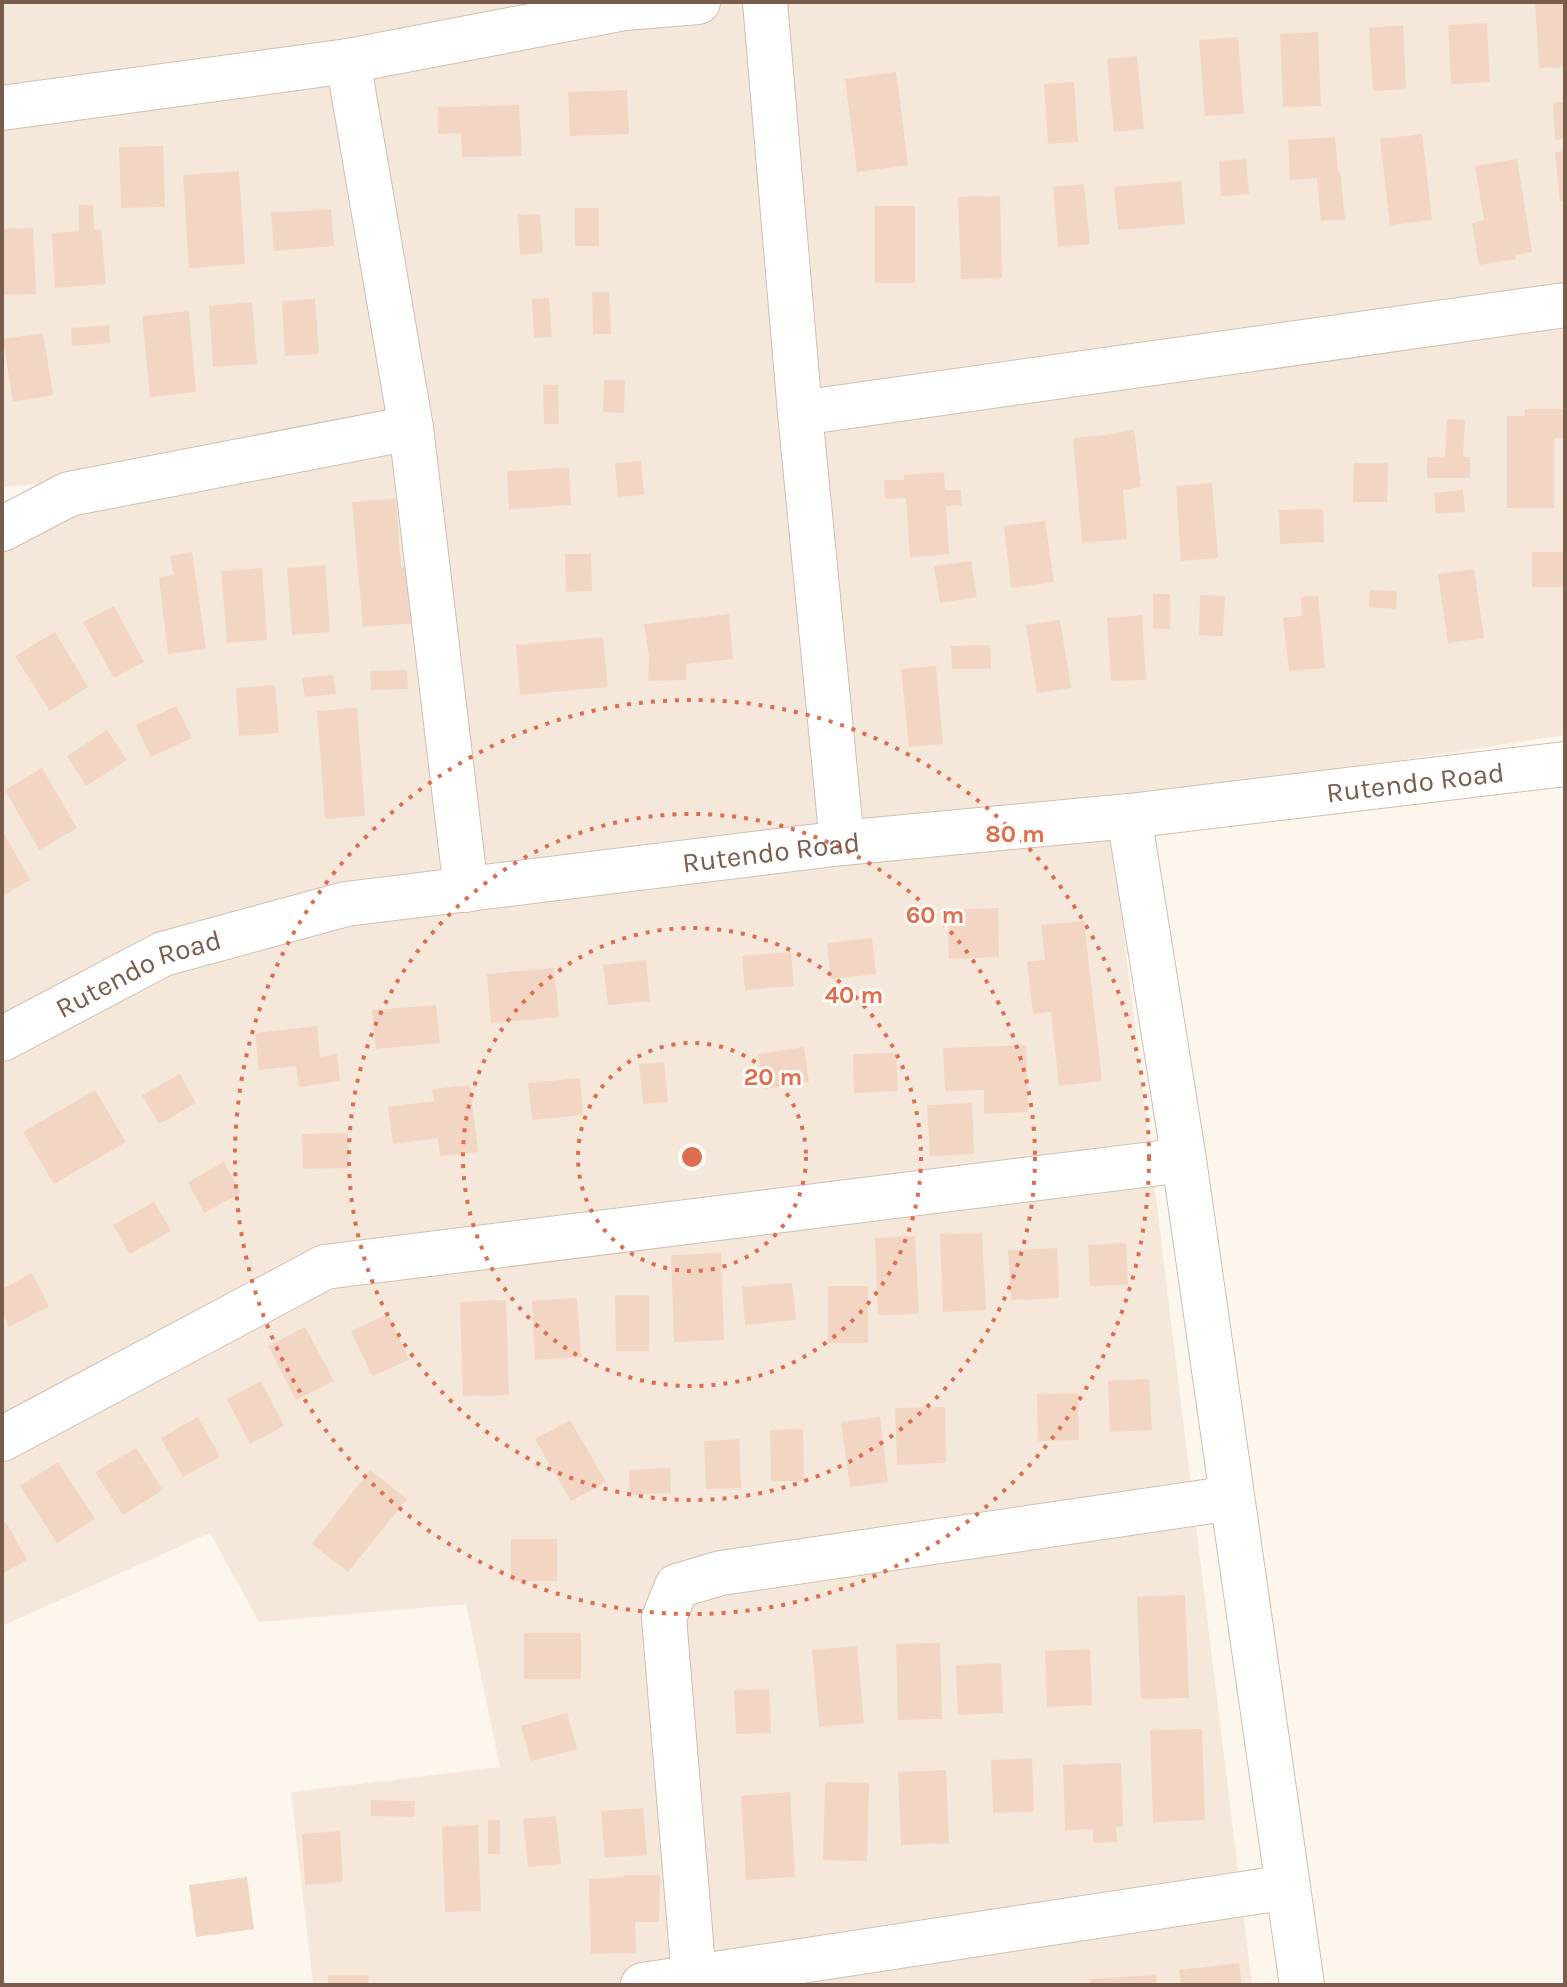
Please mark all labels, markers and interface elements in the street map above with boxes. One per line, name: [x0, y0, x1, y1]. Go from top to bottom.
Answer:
street label: Rutendo Road: [1324, 755, 1506, 809]
text: 80 m: [985, 820, 1045, 848]
street label: Rutendo Road: [680, 825, 861, 879]
text: 60 m: [906, 901, 964, 929]
street label: Rutendo Road: [50, 922, 225, 1024]
text: 40 m: [825, 981, 883, 1009]
text: 20 m: [744, 1063, 802, 1091]
centre of rings: [678, 1143, 706, 1171]

